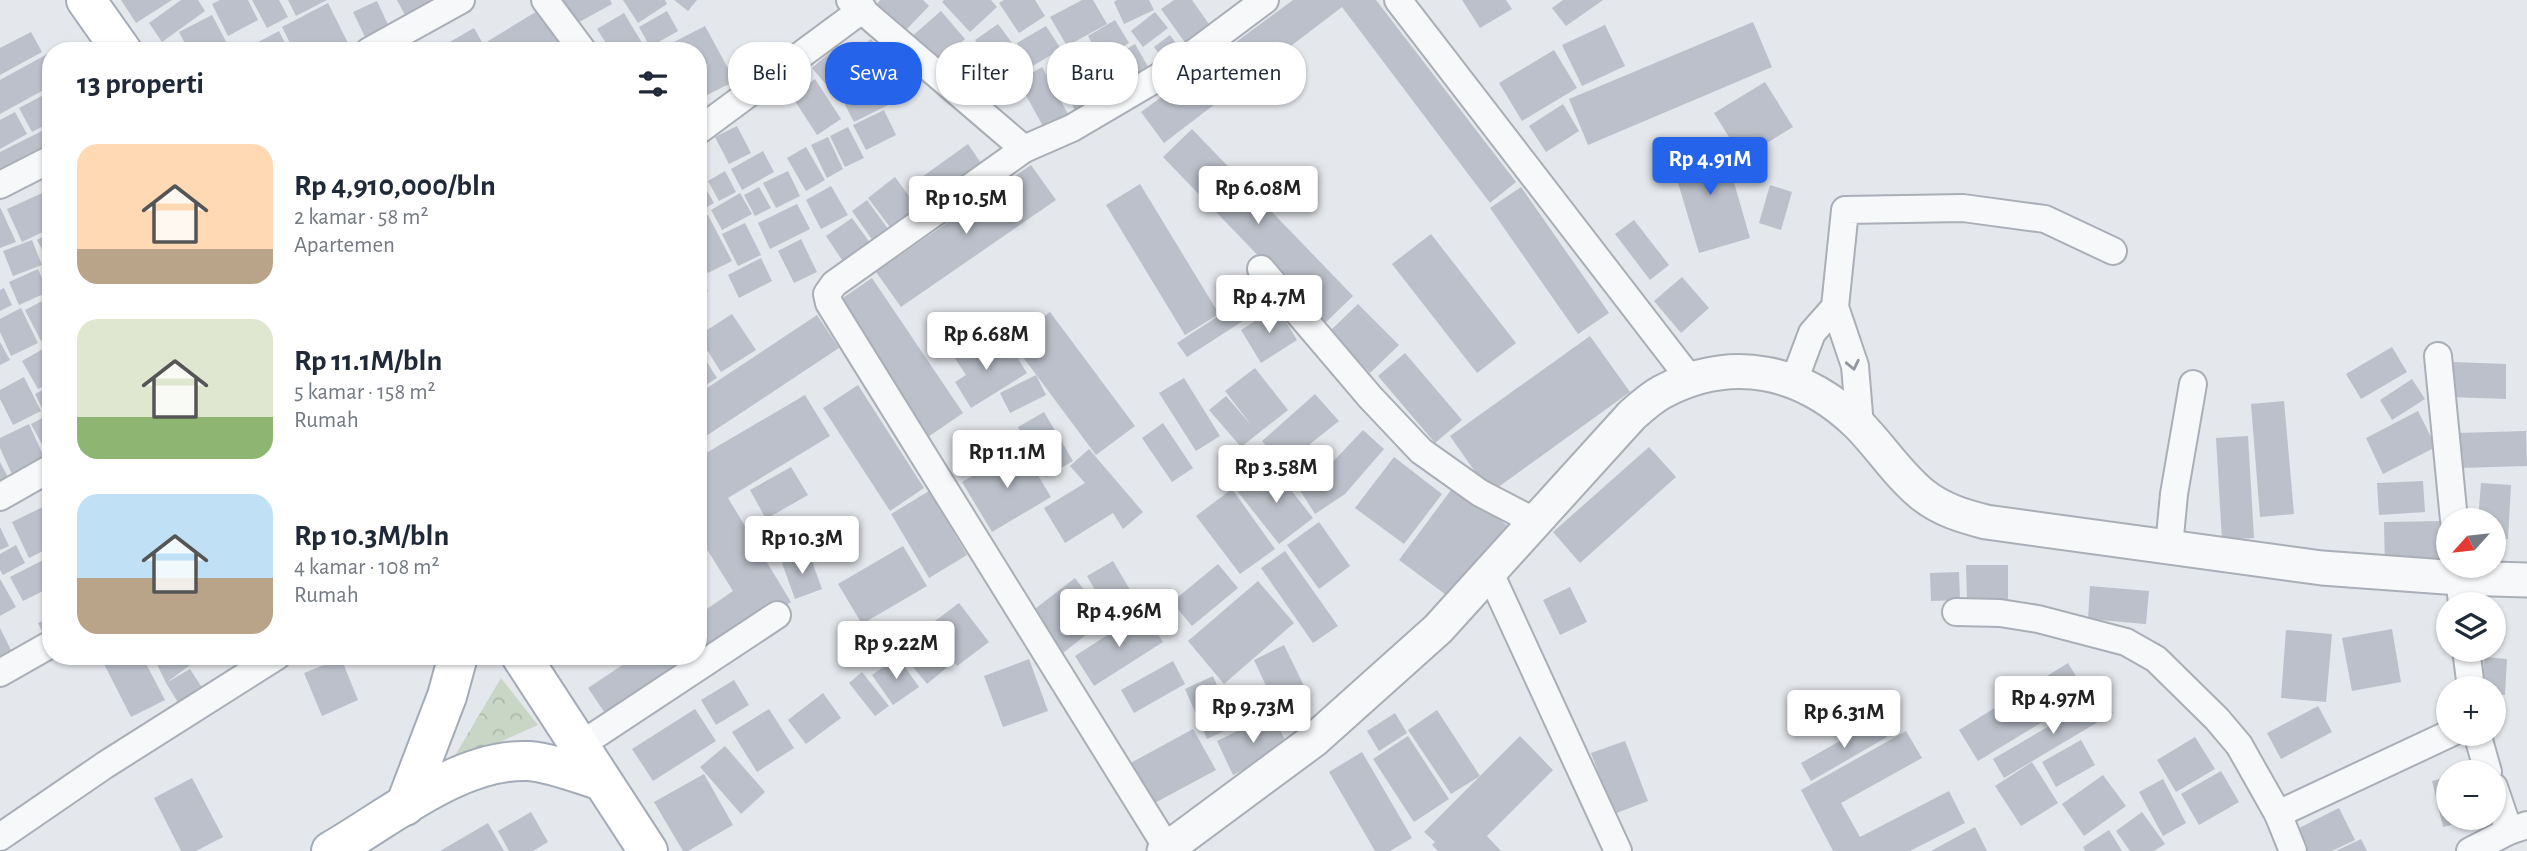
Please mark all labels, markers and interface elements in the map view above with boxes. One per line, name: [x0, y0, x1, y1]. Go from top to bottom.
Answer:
chip: Beli: [728, 42, 811, 105]
chip: Sewa: [825, 42, 922, 105]
chip: Filter: [936, 42, 1033, 105]
chip: Baru: [1047, 42, 1138, 105]
chip: Apartemen: [1152, 42, 1306, 105]
icon: filters: [634, 65, 672, 103]
text: 13 properti: [77, 69, 204, 99]
pin: Rp 4.91M: [1638, 138, 1782, 197]
text: Rp 4.91M: [1668, 148, 1752, 171]
pin: Rp 6.08M: [1186, 166, 1330, 226]
text: Rp 4,910,000/bln: [294, 171, 496, 201]
icon: home: [133, 172, 217, 256]
pin: Rp 10.5M: [894, 176, 1038, 236]
text: Rp 6.08M: [1215, 177, 1301, 200]
text: Rp 10.5M: [925, 187, 1007, 210]
text: 2 kamar · 58 m²: [294, 206, 429, 229]
text: Apartemen: [294, 234, 395, 257]
pin: Rp 4.7M: [1204, 276, 1334, 335]
text: Rp 4.7M: [1232, 286, 1306, 309]
pin: Rp 6.68M: [914, 312, 1058, 372]
text: Rp 6.68M: [943, 323, 1029, 346]
text: Rp 11.1M/bln: [294, 346, 442, 376]
icon: home: [133, 347, 217, 431]
one-way arrow: [1845, 359, 1860, 371]
text: 5 kamar · 158 m²: [294, 381, 436, 404]
text: Rumah: [294, 409, 359, 432]
pin: Rp 11.1M: [935, 430, 1079, 490]
text: Rp 11.1M: [969, 441, 1045, 464]
pin: Rp 3.58M: [1204, 446, 1348, 505]
text: Rp 3.58M: [1234, 456, 1318, 479]
north arrow: [2436, 508, 2506, 578]
map controls: [2436, 508, 2506, 830]
pin: Rp 10.3M: [730, 516, 874, 576]
text: Rp 10.3M/bln: [294, 521, 449, 551]
icon: home: [133, 522, 217, 606]
text: Rp 10.3M: [761, 527, 843, 550]
text: 4 kamar · 108 m²: [294, 556, 440, 579]
text: Rumah: [294, 584, 359, 607]
pin: Rp 4.96M: [1047, 590, 1191, 649]
button: layers: [2436, 592, 2506, 662]
text: Rp 4.96M: [1076, 600, 1162, 623]
pin: Rp 9.22M: [824, 622, 968, 681]
text: Rp 9.22M: [854, 632, 938, 655]
pin: Rp 4.97M: [1981, 676, 2125, 736]
button: +: [2436, 676, 2506, 746]
pin: Rp 9.73M: [1181, 686, 1325, 745]
text: Rp 4.97M: [2011, 687, 2095, 710]
pin: Rp 6.31M: [1772, 690, 1916, 750]
text: Rp 9.73M: [1211, 696, 1295, 719]
text: Rp 6.31M: [1803, 701, 1885, 724]
button: −: [2436, 760, 2506, 830]

